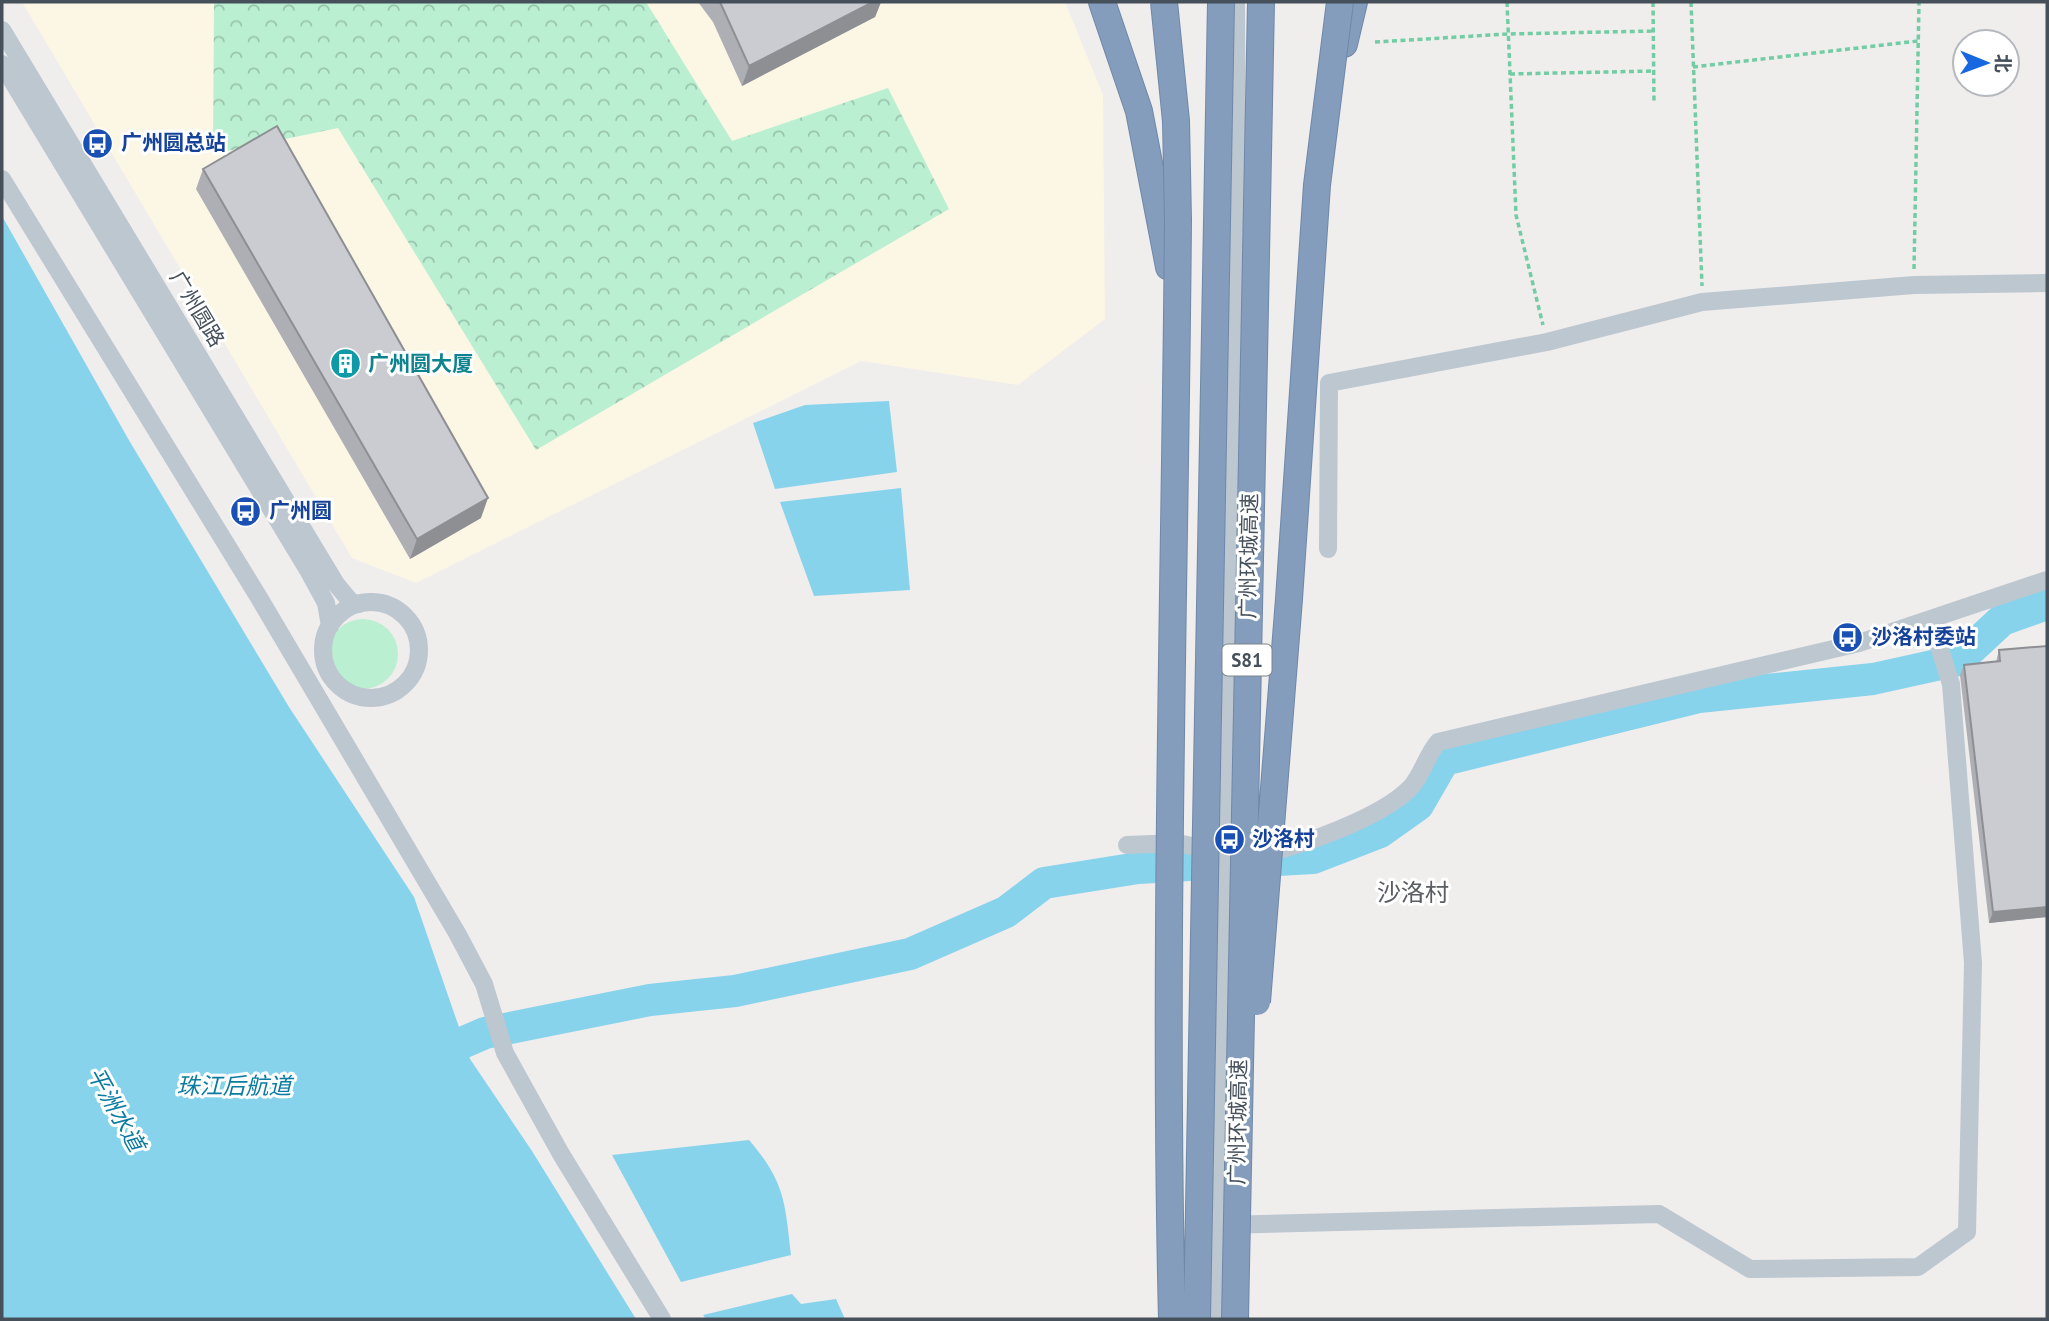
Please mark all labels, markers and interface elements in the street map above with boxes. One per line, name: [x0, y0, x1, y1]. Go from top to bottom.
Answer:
north arrow: [1951, 28, 2021, 98]
text: 北: [1991, 54, 2015, 73]
bus stop icon: 广州圆总站: [81, 126, 115, 160]
place label: 广州圆总站: [121, 129, 226, 156]
street label: 广州圆路: [164, 266, 231, 352]
building icon: 广州圆大厦: [328, 347, 362, 381]
place label: 广州圆大厦: [368, 350, 473, 377]
street label: 广州环城高速: [1234, 493, 1263, 619]
bus stop icon: 广州圆: [229, 494, 263, 528]
place label: 广州圆: [269, 497, 332, 524]
bus stop icon: 沙洛村委站: [1831, 620, 1865, 654]
place label: 沙洛村委站: [1871, 623, 1976, 650]
road number: S81: [1222, 645, 1272, 676]
bus stop icon: 沙洛村: [1212, 822, 1246, 856]
place label: 沙洛村: [1252, 825, 1315, 852]
district label: 沙洛村: [1377, 877, 1449, 908]
street label: 广州环城高速: [1223, 1059, 1252, 1185]
water label: 平洲水道: [81, 1061, 153, 1159]
water label: 珠江后航道: [177, 1071, 295, 1100]

